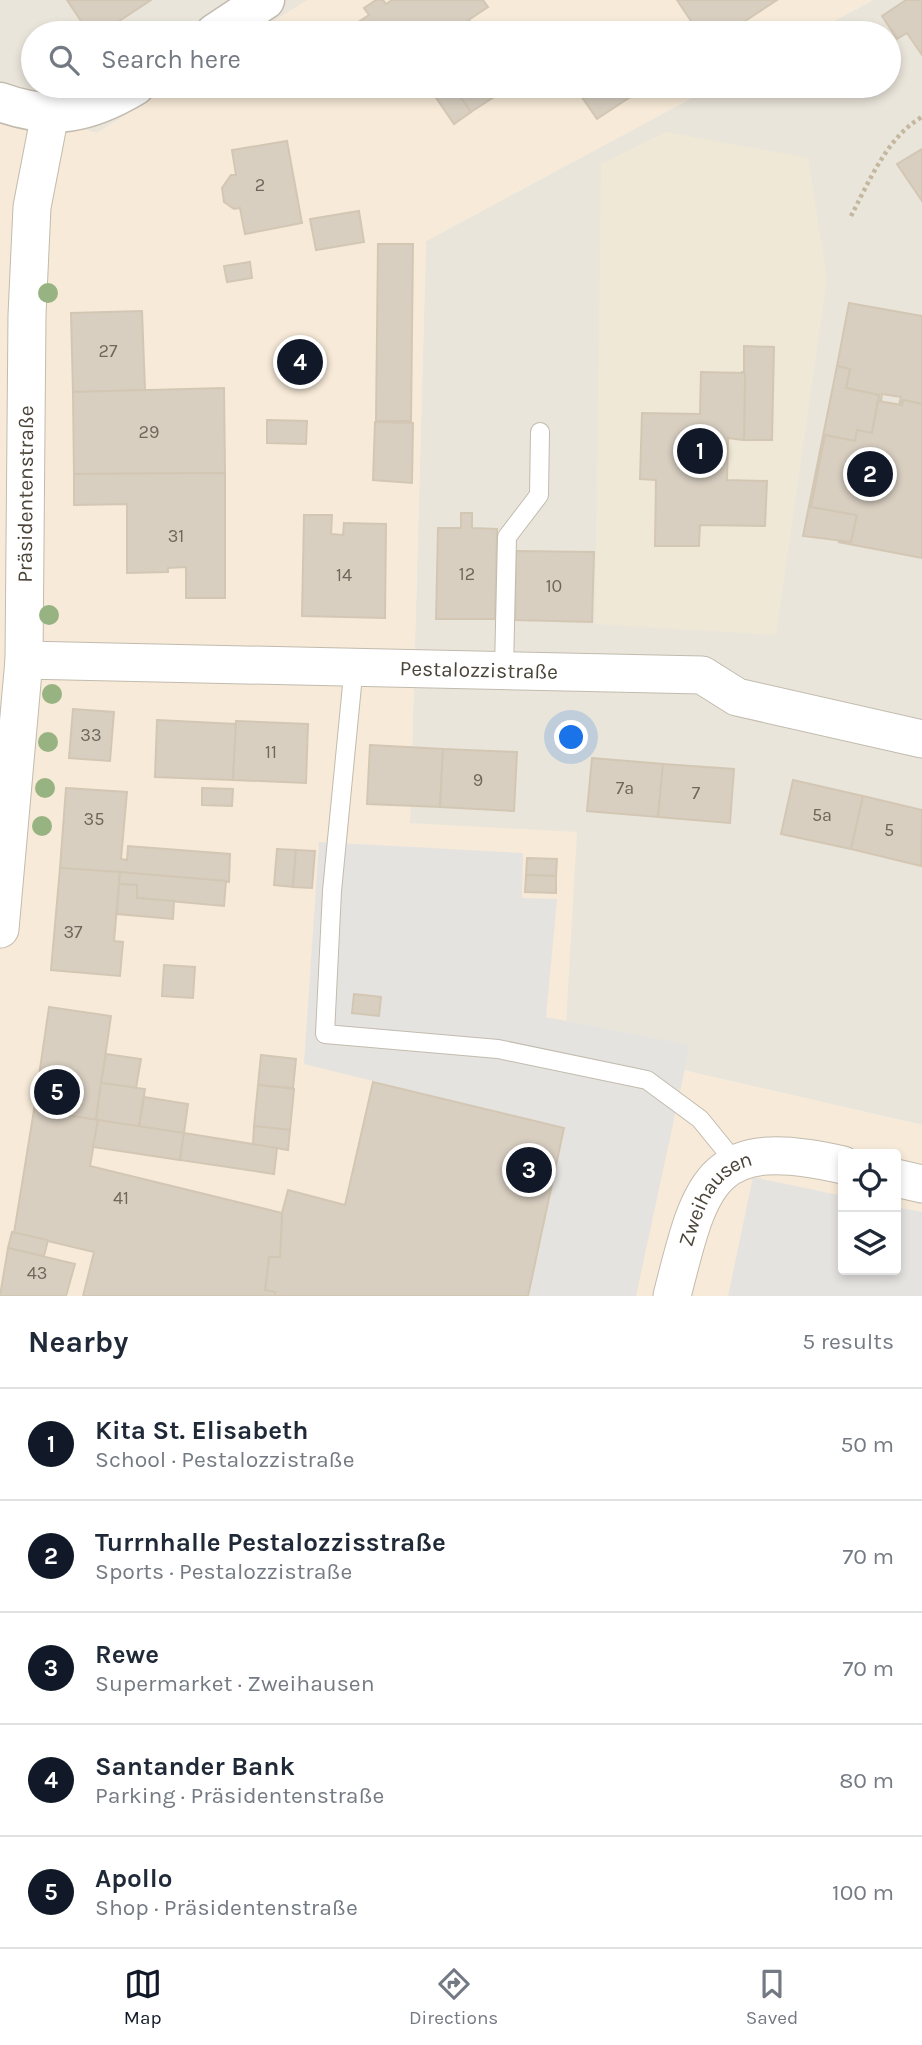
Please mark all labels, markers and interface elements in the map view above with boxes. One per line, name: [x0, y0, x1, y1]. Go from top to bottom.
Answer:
search box: [21, 21, 901, 98]
icon: search: [45, 41, 83, 79]
text: Search here: [101, 44, 241, 75]
house number: 2: [255, 174, 265, 196]
pin: 4: [277, 336, 323, 388]
house number: 27: [99, 340, 118, 362]
street label: Präsidentenstraße: [13, 405, 38, 583]
house number: 29: [139, 421, 159, 443]
pin: 1: [677, 425, 723, 477]
pin: 2: [847, 448, 893, 500]
house number: 31: [168, 525, 184, 547]
house number: 12: [459, 563, 475, 585]
house number: 14: [336, 564, 352, 586]
house number: 10: [546, 575, 562, 597]
street label: Pestalozzistraße: [399, 656, 558, 684]
your location: [554, 720, 588, 754]
house number: 33: [80, 724, 102, 746]
house number: 11: [265, 741, 277, 763]
house number: 9: [473, 769, 483, 791]
house number: 7a: [616, 777, 634, 799]
house number: 7: [692, 782, 701, 804]
house number: 5a: [812, 804, 832, 826]
house number: 35: [84, 808, 104, 830]
house number: 5: [884, 819, 894, 841]
house number: 37: [63, 921, 83, 943]
pin: 5: [34, 1066, 80, 1118]
pin: 3: [506, 1144, 552, 1196]
street label: Zweihausen: [674, 1147, 755, 1249]
map controls: [838, 1149, 901, 1275]
button: locate: [838, 1149, 901, 1212]
house number: 41: [113, 1187, 129, 1209]
button: layers: [838, 1212, 901, 1275]
house number: 43: [27, 1262, 47, 1284]
text: Nearby: [28, 1324, 128, 1360]
text: 5 results: [802, 1328, 894, 1355]
text: Kita St. Elisabeth: [95, 1415, 308, 1446]
text: 1: [47, 1431, 55, 1458]
text: 50 m: [840, 1431, 894, 1458]
text: School · Pestalozzistraße: [95, 1446, 355, 1473]
text: Turrnhalle Pestalozzisstraße: [95, 1527, 446, 1558]
text: 2: [44, 1543, 58, 1570]
text: 70 m: [843, 1543, 894, 1570]
text: Sports · Pestalozzistraße: [95, 1558, 352, 1585]
text: Rewe: [95, 1639, 159, 1670]
text: 3: [44, 1655, 58, 1682]
text: 70 m: [843, 1655, 894, 1682]
text: Supermarket · Zweihausen: [95, 1670, 375, 1697]
text: Santander Bank: [95, 1751, 295, 1782]
text: 4: [44, 1767, 58, 1794]
text: 80 m: [839, 1767, 894, 1794]
text: Parking · Präsidentenstraße: [95, 1782, 384, 1809]
text: Apollo: [95, 1863, 172, 1894]
text: 5: [44, 1879, 58, 1906]
text: 100 m: [832, 1879, 894, 1906]
text: Shop · Präsidentenstraße: [95, 1894, 358, 1921]
tab: Map: [124, 1965, 162, 2029]
tab: Directions: [409, 1965, 498, 2029]
tab: Saved: [746, 1965, 798, 2029]

